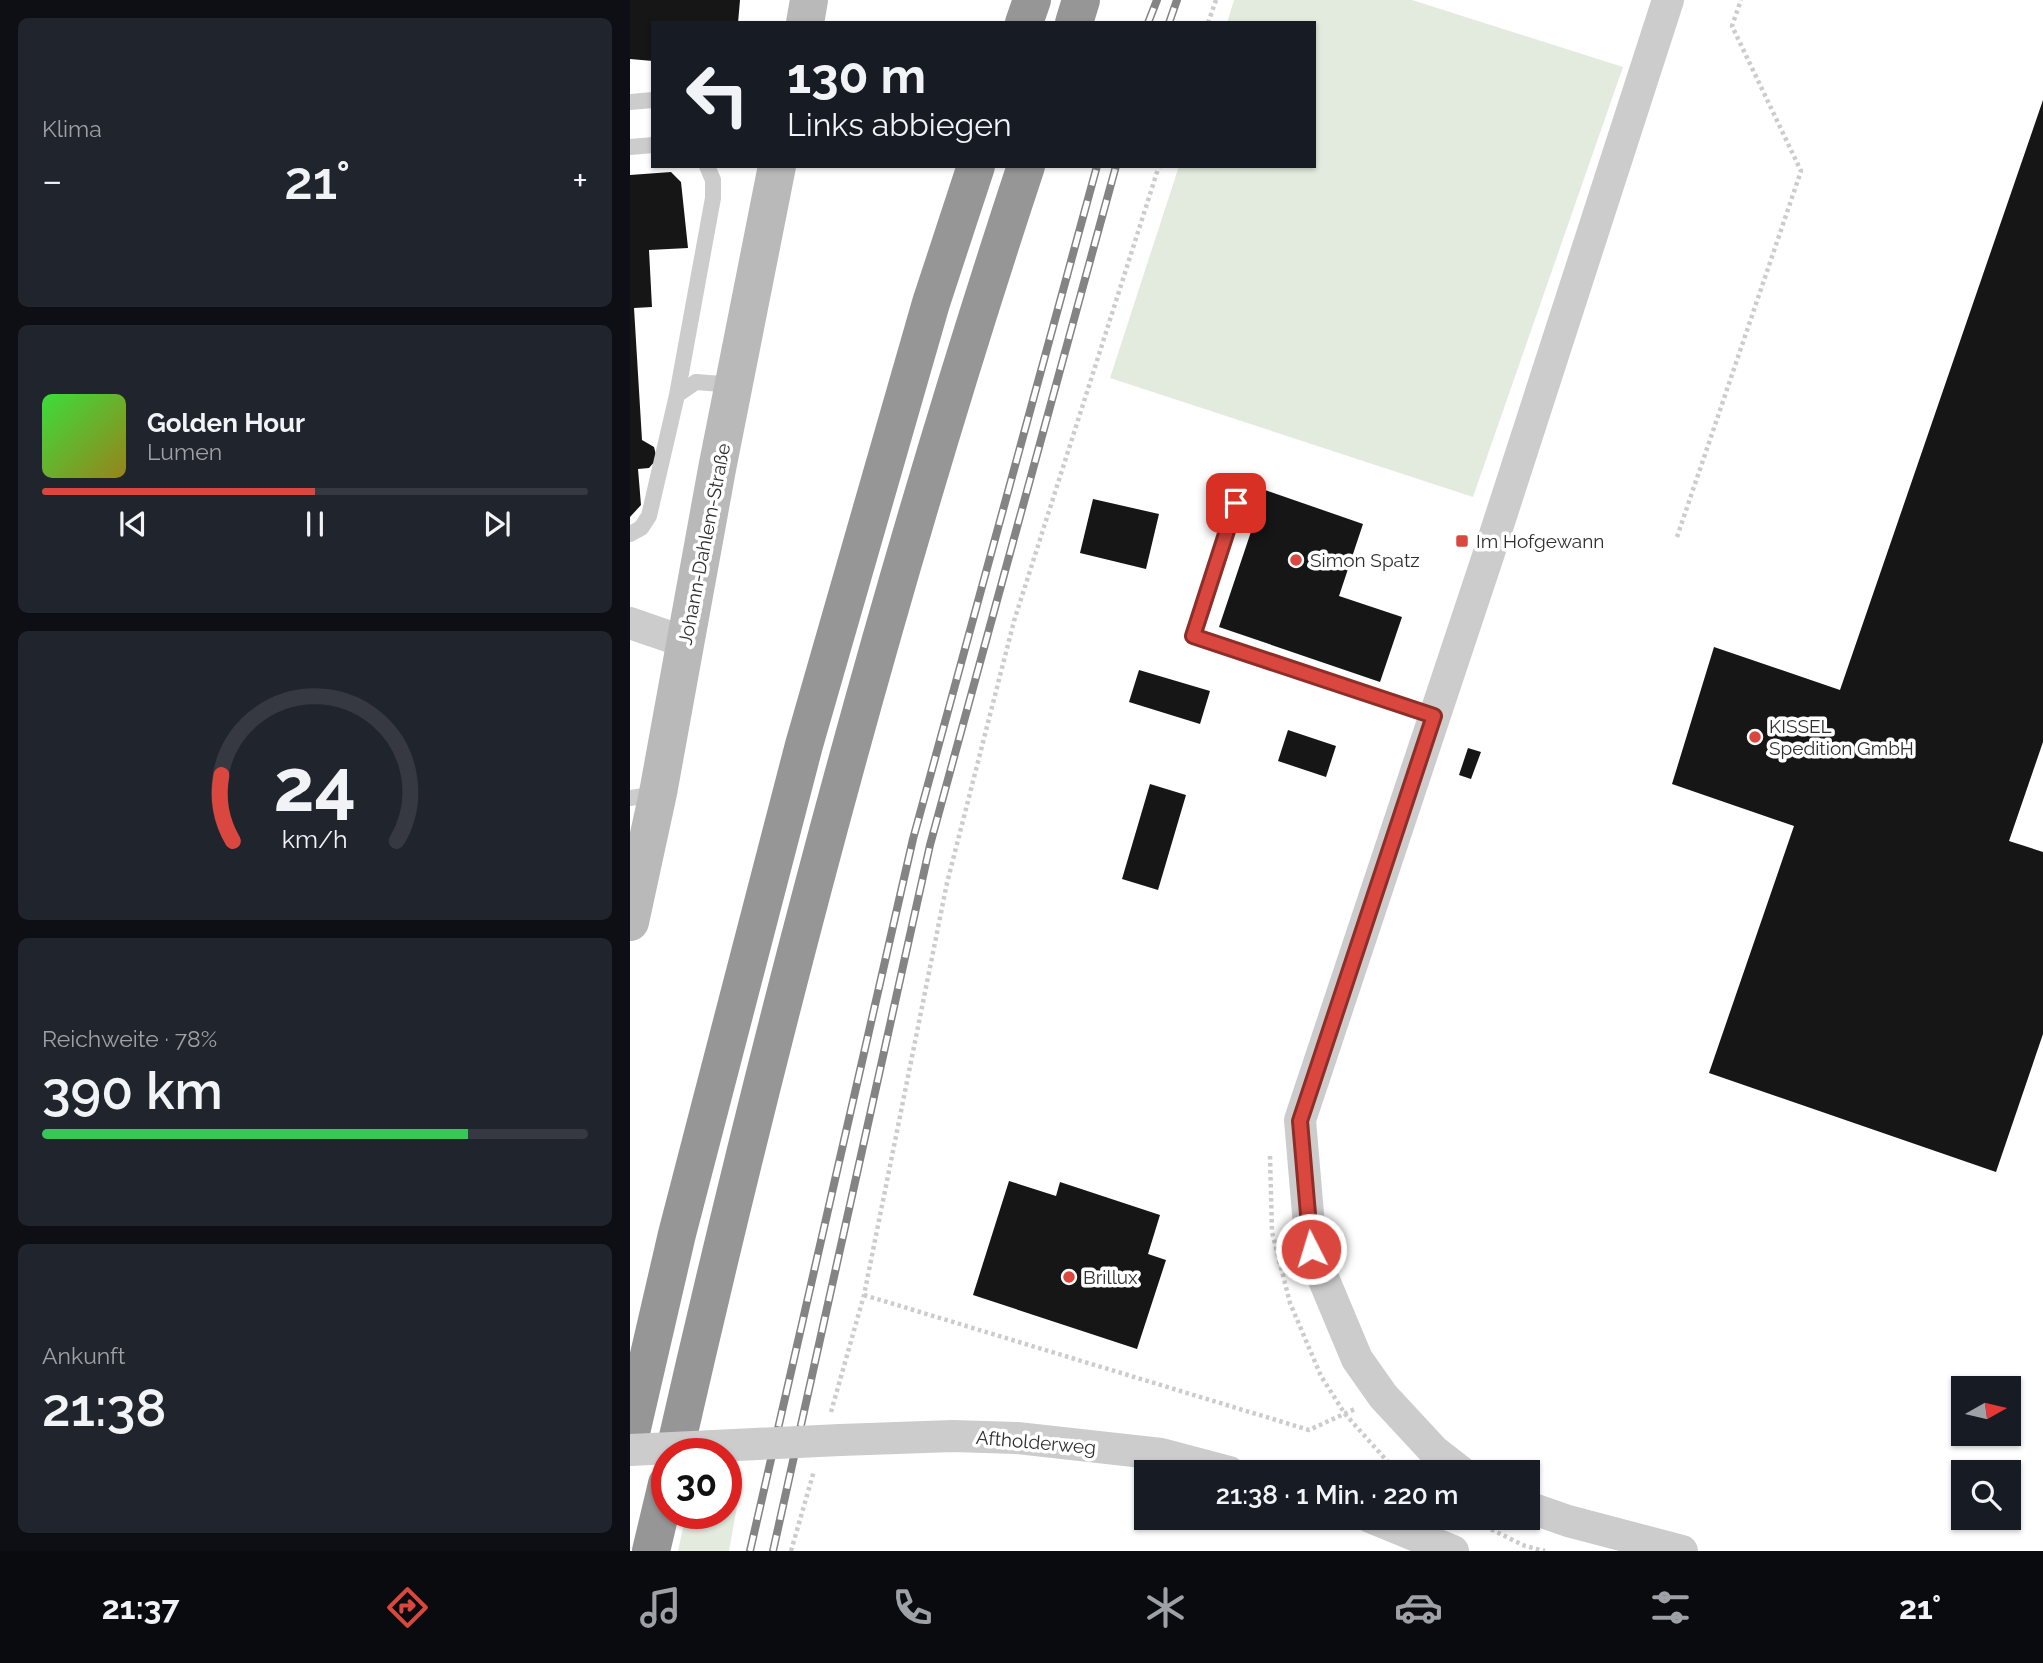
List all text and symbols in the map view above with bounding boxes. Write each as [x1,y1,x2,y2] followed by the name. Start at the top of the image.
[787,47,926,104] text: 130 m
[672,49,763,140] icon: left
[787,106,1012,143] text: Links abbiegen
[42,115,102,142] text: Klima
[284,150,351,211] text: 21°
[42,158,62,203] text: −
[572,158,588,203] text: +
[147,408,305,438] text: Golden Hour
[147,438,222,465] text: Lumen
[674,441,734,647] street label: Johann-Dahlem-Straße
[1206,473,1266,533] pin
[1217,484,1255,522] icon: arrive
[114,505,152,543] icon: previous
[296,505,334,543] icon: pause
[478,505,516,543] icon: next
[1476,530,1604,552] place label: Im Hofgewann
[1454,533,1470,549] marker: Im Hofgewann
[1310,549,1420,571] place label: Simon Spatz
[1288,552,1304,568] marker: Simon Spatz
[1769,715,1914,759] place label: KISSEL Spedition GmbH
[1747,729,1763,745] marker: KISSEL Spedition GmbH
[274,744,356,829] text: 24
[282,824,348,854] text: km/h
[42,1025,217,1052] text: Reichweite · 78%
[42,1060,223,1121] text: 390 km
[1274,1212,1348,1286] position arrow
[1083,1266,1138,1288] place label: Brillux
[1061,1269,1077,1285] marker: Brillux
[42,1342,125,1369] text: Ankunft
[1951,1376,2021,1446] north arrow
[1951,1376,2021,1530] map controls
[42,1377,166,1438] text: 21:38
[975,1426,1097,1458] street label: Aftholderweg
[651,1438,742,1529] speed limit sign: 30
[1951,1460,2021,1530] button: search
[1216,1480,1458,1510] text: 21:38 · 1 Min. · 220 m
[383,1583,432,1632] icon: directions
[636,1583,685,1632] icon: music
[888,1583,937,1632] icon: phone
[1141,1583,1190,1632] icon: climate
[1394,1583,1443,1632] icon: car
[1646,1583,1695,1632] icon: filters
[102,1589,179,1626] text: 21:37
[1899,1589,1941,1626] text: 21°

